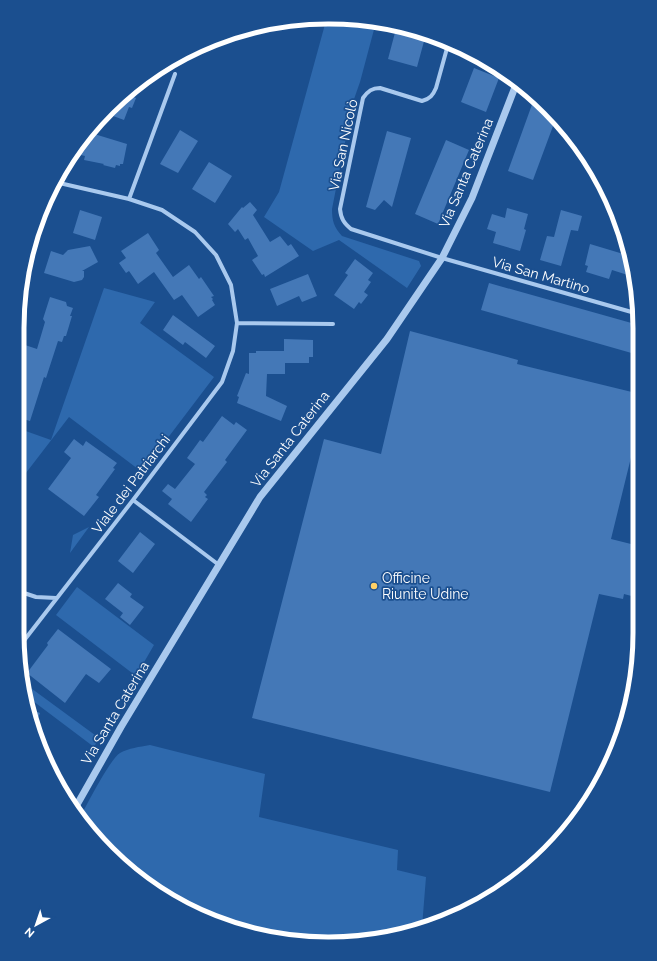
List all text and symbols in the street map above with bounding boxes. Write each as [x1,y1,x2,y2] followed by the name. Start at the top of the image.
[325,98,361,192] street label: Via San Nicolò
[436,116,496,230] street label: Via Santa Caterina
[490,253,592,297] street label: Via San Martino
[247,388,333,490] street label: Via Santa Caterina
[89,431,173,537] street label: Viale dei Patriarchi
[382,570,469,602] place label: Officine Riunite Udine
[369,581,379,591] marker: Officine Riunite Udine
[78,658,152,768] street label: Via Santa Caterina
[16,905,56,945] north arrow
[22,925,37,940] text: N

